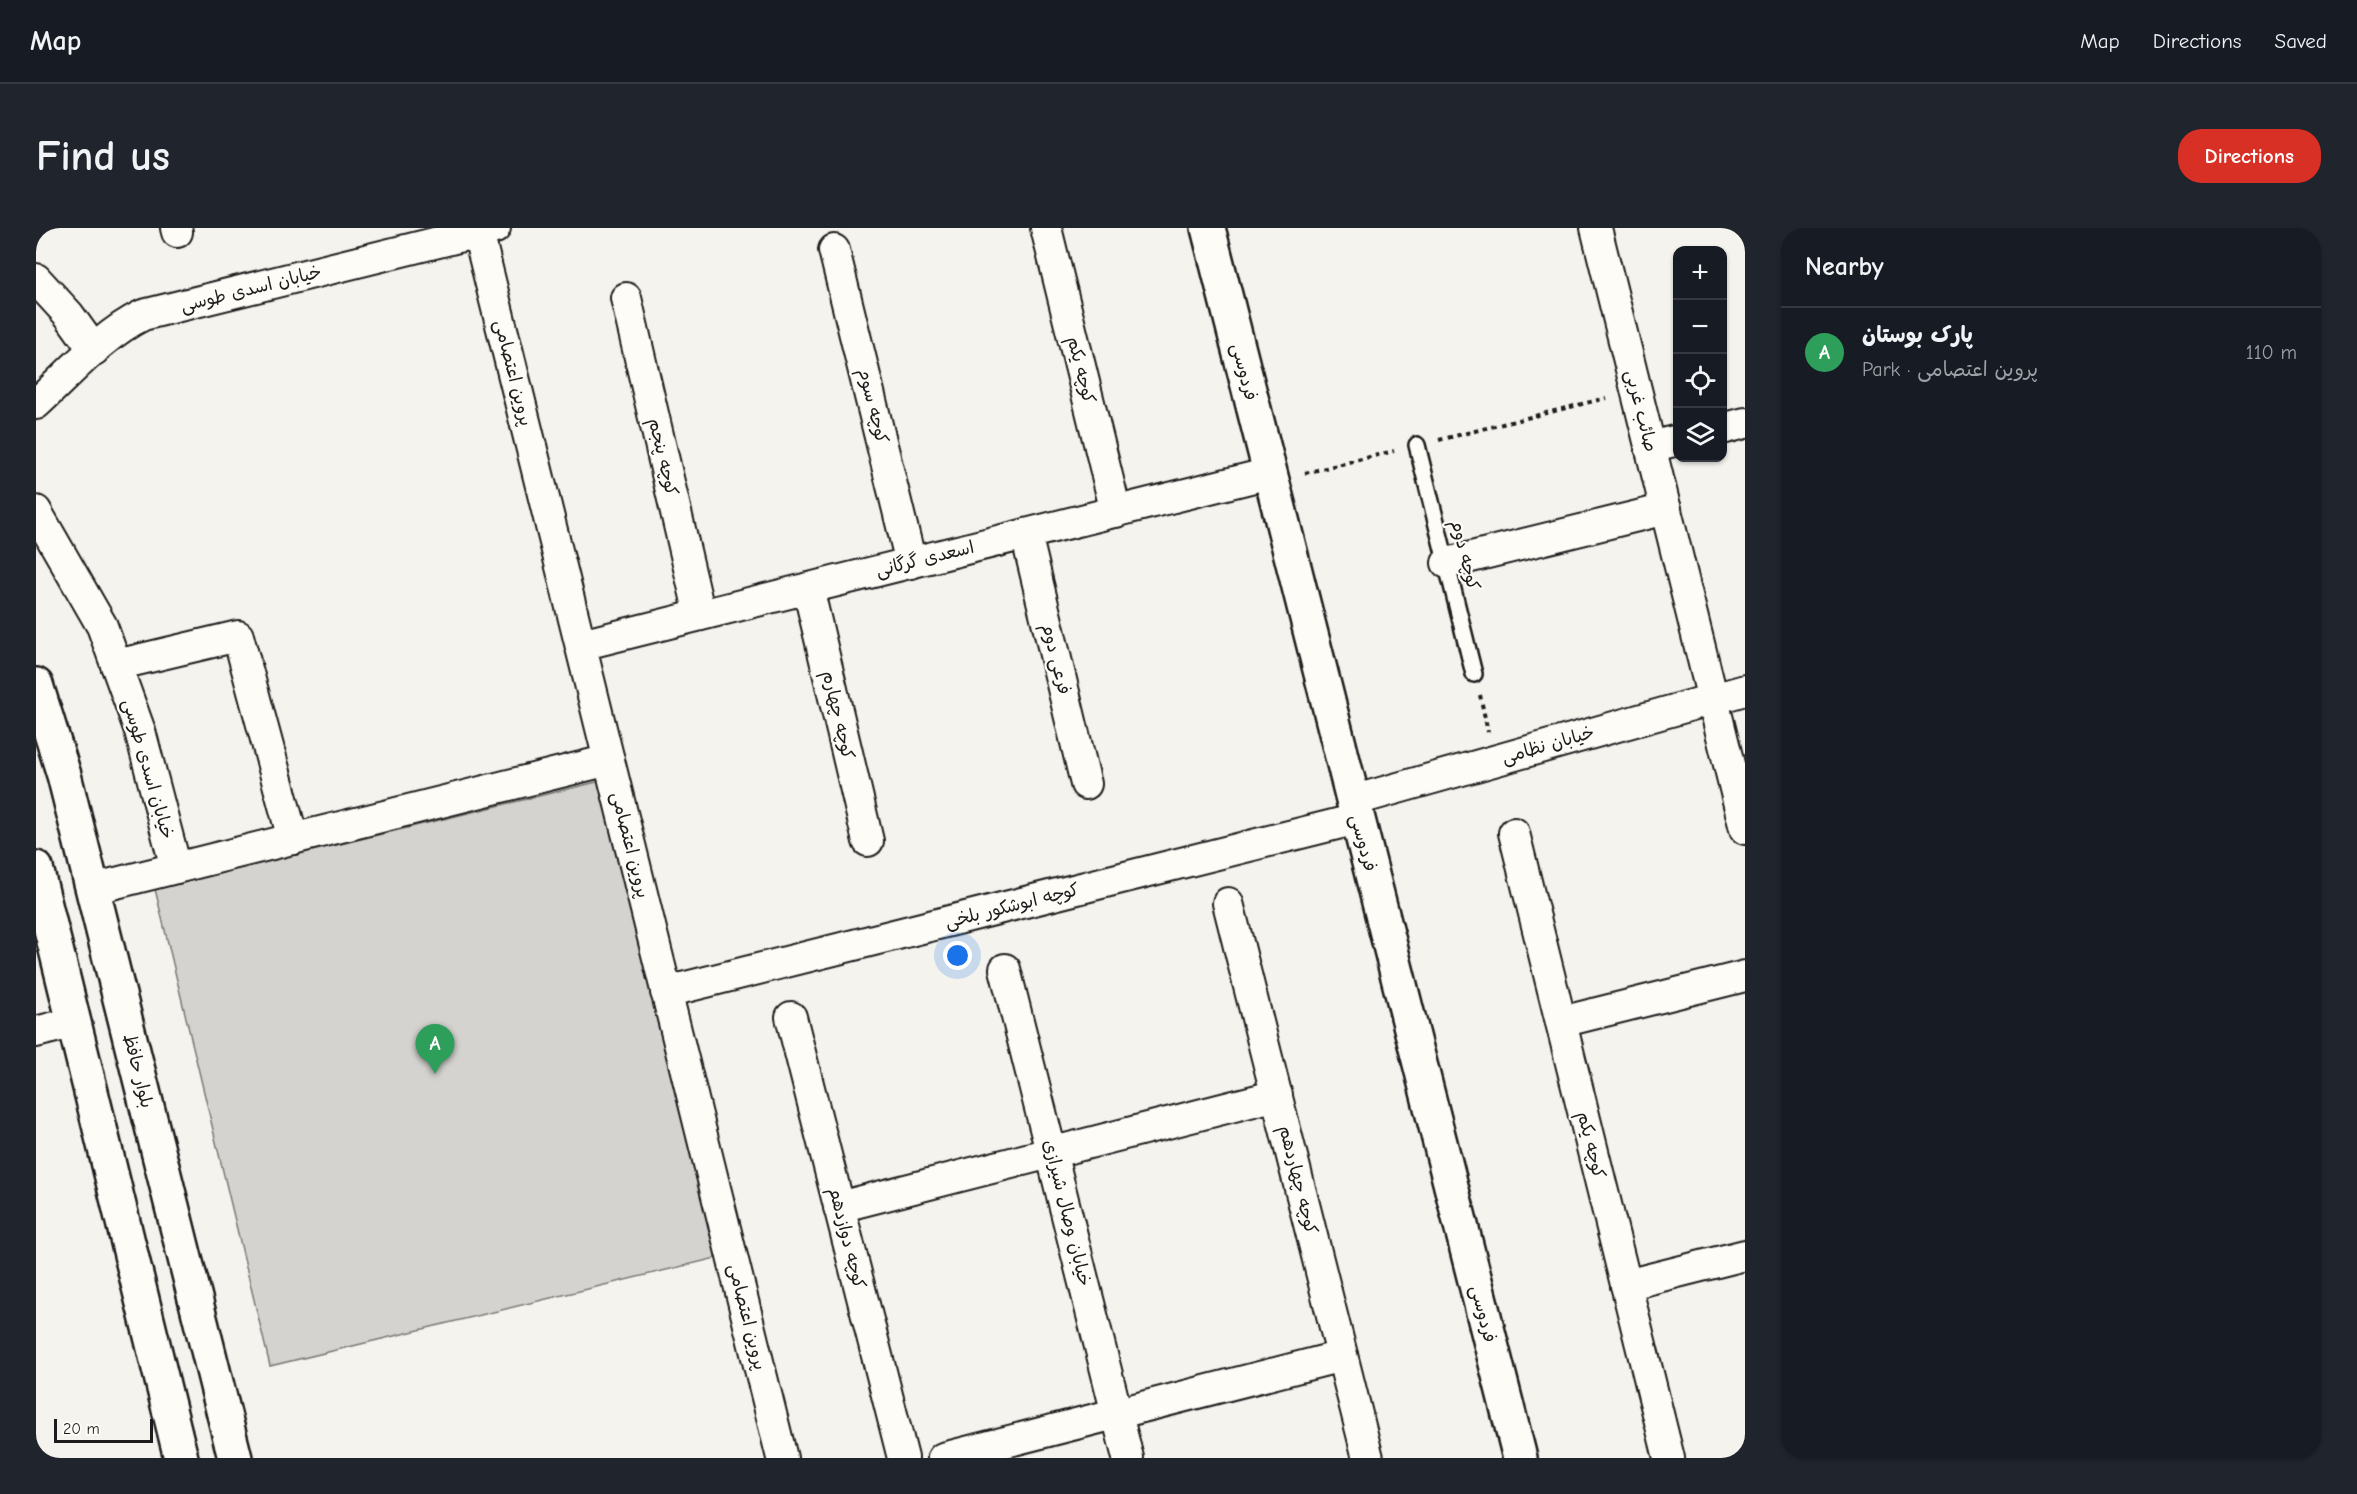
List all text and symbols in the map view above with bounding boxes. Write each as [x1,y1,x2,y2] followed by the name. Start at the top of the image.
[30,25,81,57] text: Map
[2080,29,2120,53] text: Map
[2153,29,2242,53] text: Directions
[2275,29,2327,53] text: Saved
[2178,129,2321,183] button: Directions
[36,132,170,181] text: Find us
[1673,246,1727,462] map controls
[1673,246,1727,300] button: +
[1805,252,1884,282] text: Nearby
[178,261,324,317] street label: خیابان اسدی طوسی
[1673,300,1727,354] button: −
[489,318,536,429] street label: پروین اعتصامی
[1862,322,1973,348] text: پارک بوستان
[1060,334,1100,407] street label: کوچه یکم
[1227,341,1261,403] street label: فردوسی
[1819,341,1830,364] text: A
[2246,341,2297,364] text: 110 m
[1673,354,1727,408] button: locate
[1862,358,2038,381] text: Park · پروین اعتصامی
[851,366,893,447] street label: کوچه سوم
[1621,368,1661,454] street label: صائب غربی
[1673,408,1727,462] button: layers
[641,416,682,499] street label: کوچه پنجم
[1443,518,1484,593] street label: کوچه دوم
[874,537,976,581] street label: اسعدی گرگانی
[1034,621,1075,697] street label: فرعی دوم
[815,669,858,762] street label: کوچه چهارم
[118,697,178,841] street label: خیابان اسدی طوسی
[1499,722,1597,768] street label: خیابان نظامی
[606,790,653,901] street label: پروین اعتصامی
[1345,812,1381,874] street label: فردوسی
[943,879,1082,934] street label: کوچه ابوشکور بلخی
[943,941,972,970] your location
[416,1024,454,1074] pin: A
[119,1032,157,1110] street label: بلوار حافظ
[1570,1109,1610,1182] street label: کوچه یکم
[1271,1123,1322,1238] street label: کوچه چهاردهم
[1039,1138,1095,1288] street label: خیابان وصال شیرازی
[821,1185,870,1292] street label: کوچه دوازدهم
[723,1262,770,1373] street label: پروین اعتصامی
[1466,1283,1500,1345] street label: فردوسی
[54,1416,153,1444] scale bar
[63,1420,100,1438] text: 20 m

